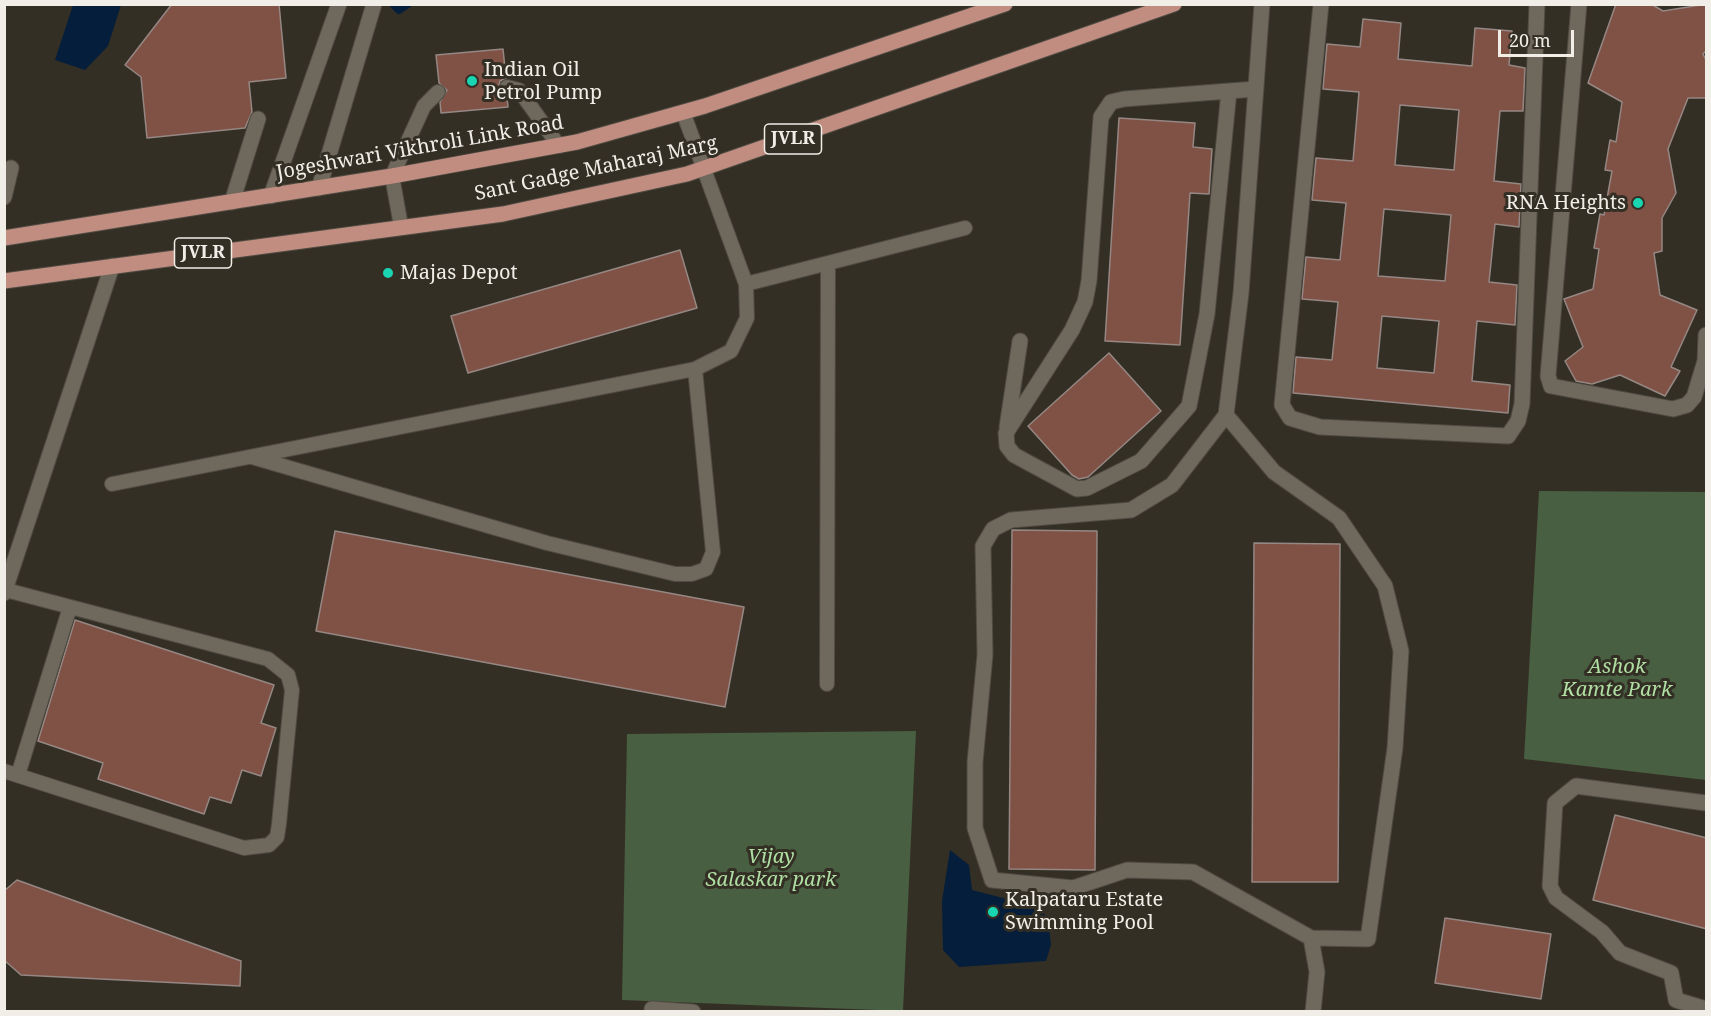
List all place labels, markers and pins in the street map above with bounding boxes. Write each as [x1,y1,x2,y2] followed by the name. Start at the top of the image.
[484,58,602,105] place label: Indian Oil Petrol Pump
[465,74,479,88] marker: Indian Oil Petrol Pump
[1506,191,1626,215] place label: RNA Heights
[1631,196,1645,210] marker: RNA Heights
[400,261,518,285] place label: Majas Depot
[381,266,395,280] marker: Majas Depot
[1005,888,1163,935] place label: Kalpataru Estate Swimming Pool
[986,905,1000,919] marker: Kalpataru Estate Swimming Pool

